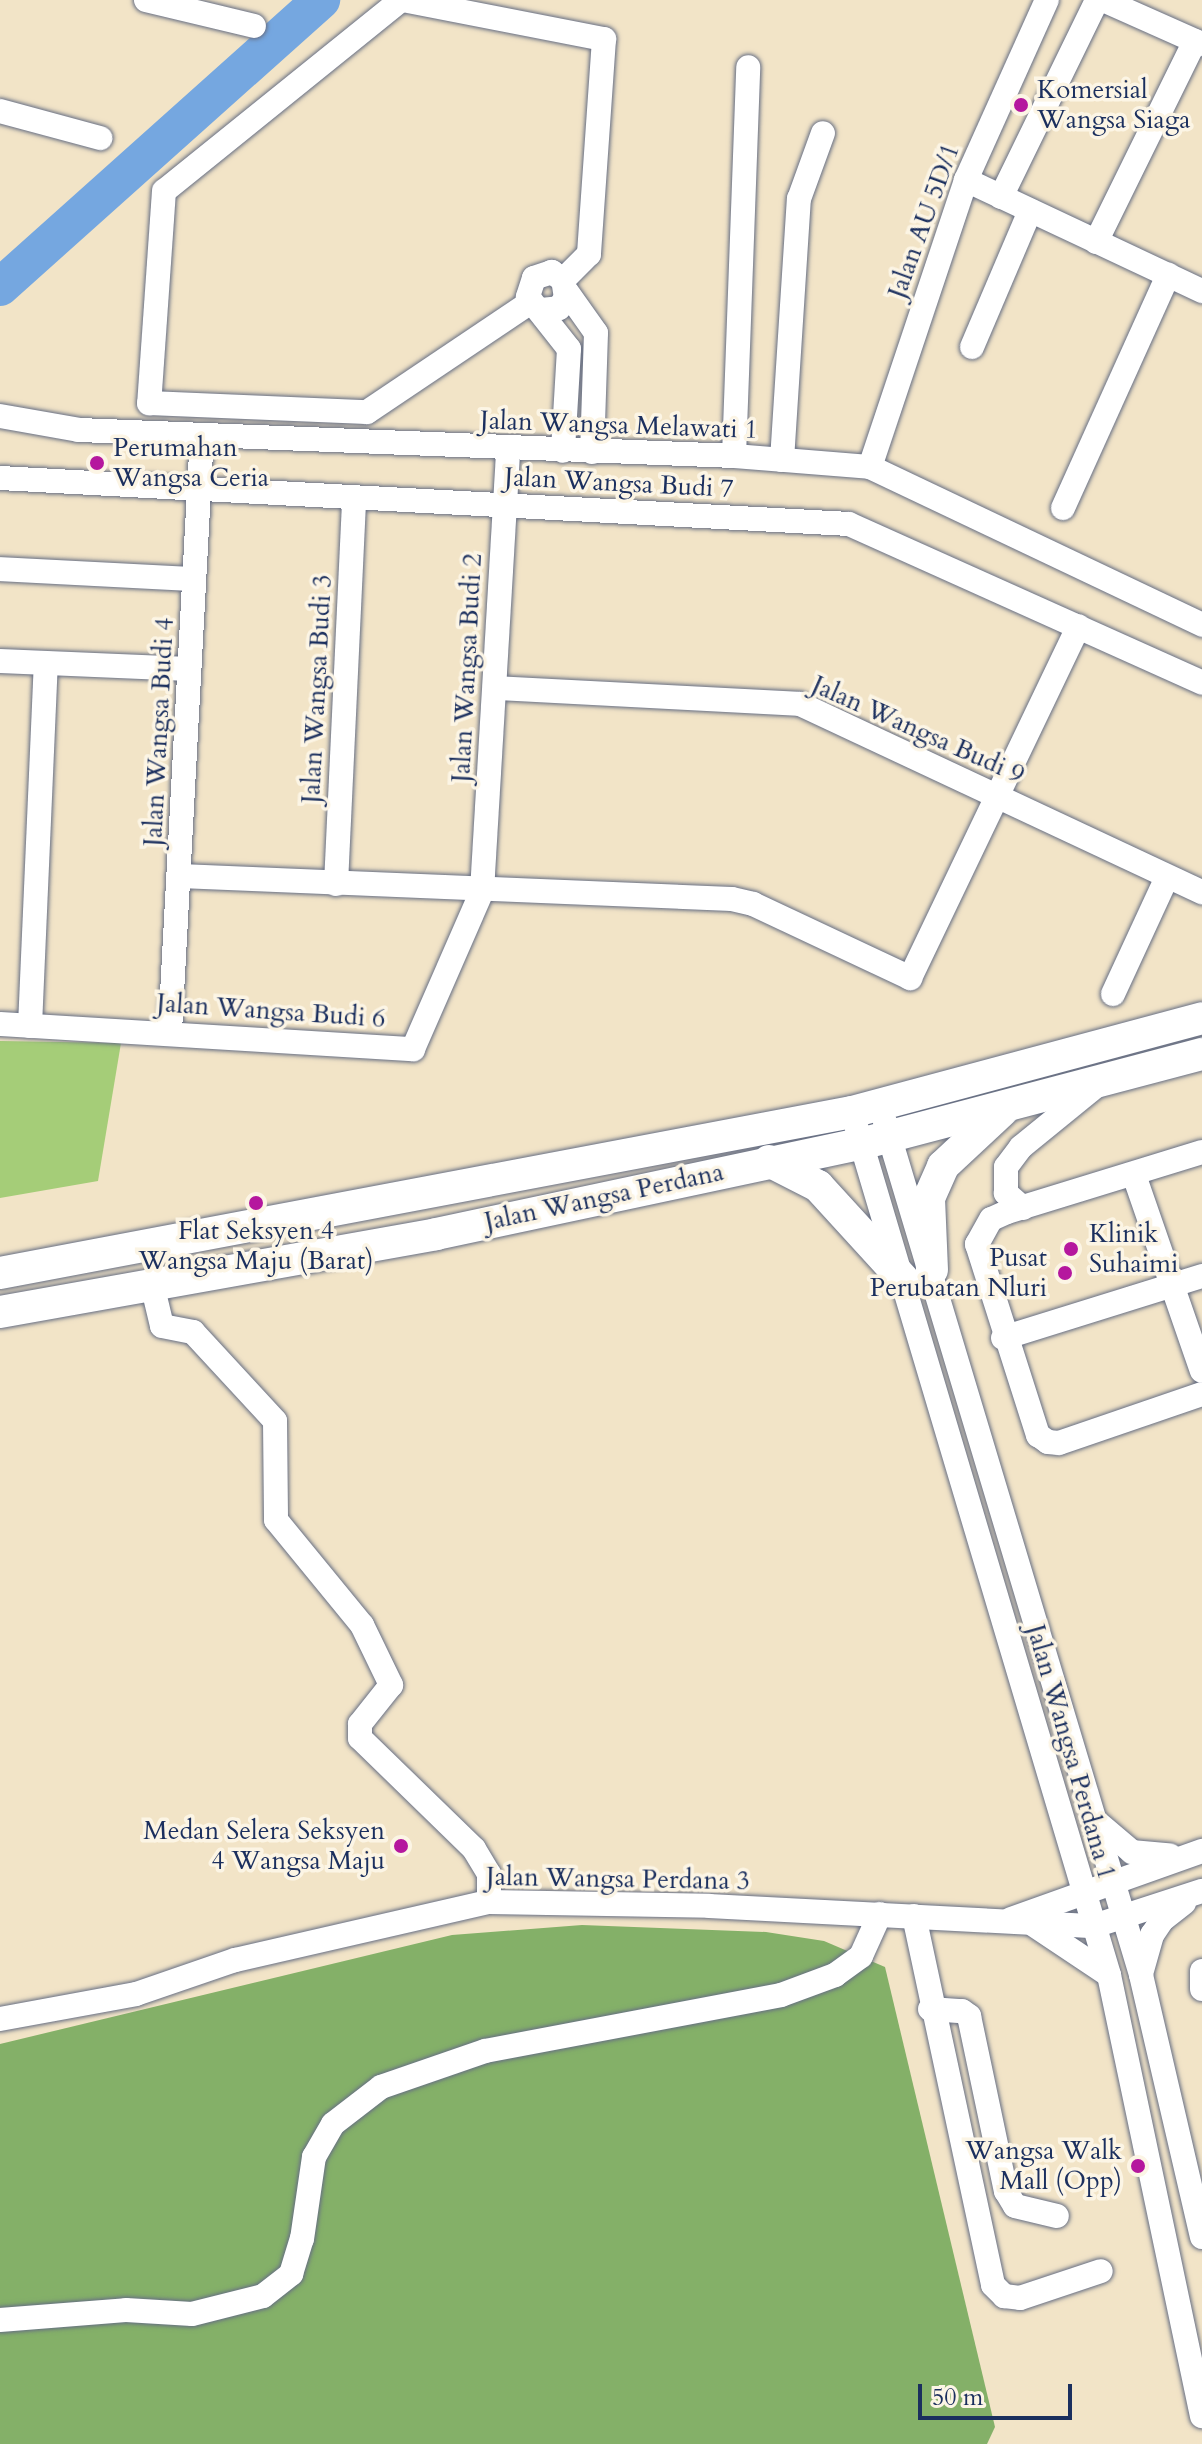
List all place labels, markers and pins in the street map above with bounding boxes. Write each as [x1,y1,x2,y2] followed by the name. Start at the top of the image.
[1037,74,1191,136] place label: Komersial Wangsa Siaga
[1012,96,1030,114] marker: Komersial Wangsa Siaga
[113,432,269,494] place label: Perumahan Wangsa Ceria
[88,454,106,472] marker: Perumahan Wangsa Ceria
[247,1194,265,1212] marker: Flat Seksyen 4 Wangsa Maju (Barat)
[139,1215,373,1276] place label: Flat Seksyen 4 Wangsa Maju (Barat)
[1089,1218,1178,1280] place label: Klinik Suhaimi
[1060,1238,1082,1260] marker: Klinik Suhaimi
[870,1242,1047,1304] place label: Pusat Perubatan Nluri
[1054,1262,1076,1284] marker: Pusat Perubatan Nluri
[143,1815,385,1876] place label: Medan Selera Seksyen 4 Wangsa Maju
[392,1837,410,1855] marker: Medan Selera Seksyen 4 Wangsa Maju
[965,2135,1122,2196] place label: Wangsa Walk Mall (Opp)
[1129,2157,1147,2175] marker: Wangsa Walk Mall (Opp)

